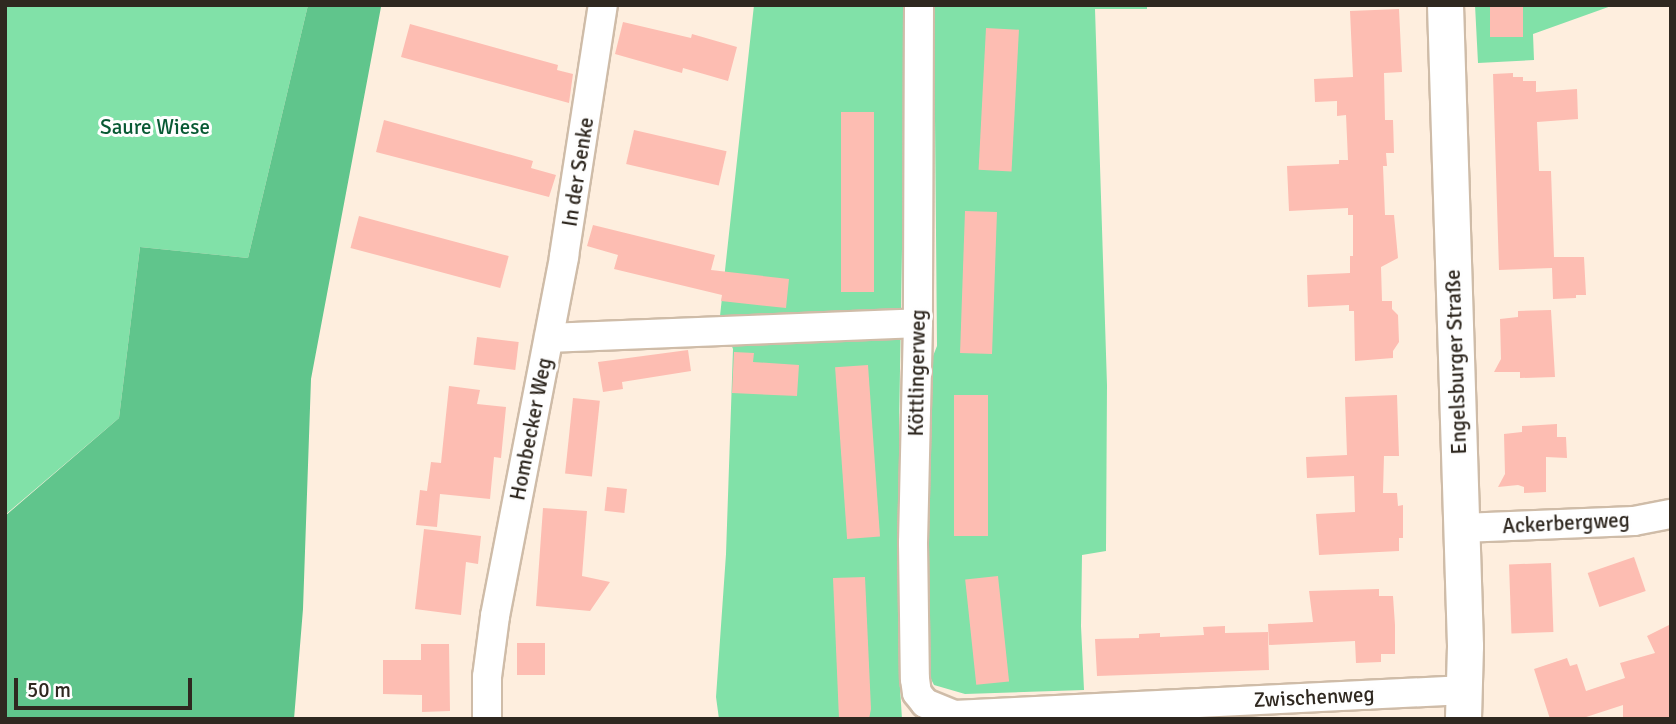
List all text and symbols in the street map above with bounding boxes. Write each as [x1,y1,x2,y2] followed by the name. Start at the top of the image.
[100,114,210,140] park label: Saure Wiese
[557,115,599,229] street label: In der Senke
[1440,269,1472,455] street label: Engelsburger Straße
[903,309,931,437] street label: Köttlingerweg
[505,355,557,503] street label: Hombecker Weg
[1502,507,1630,539] street label: Ackerbergweg
[18,664,196,708] scale bar
[27,677,71,703] text: 50 m
[1253,681,1375,713] street label: Zwischenweg

